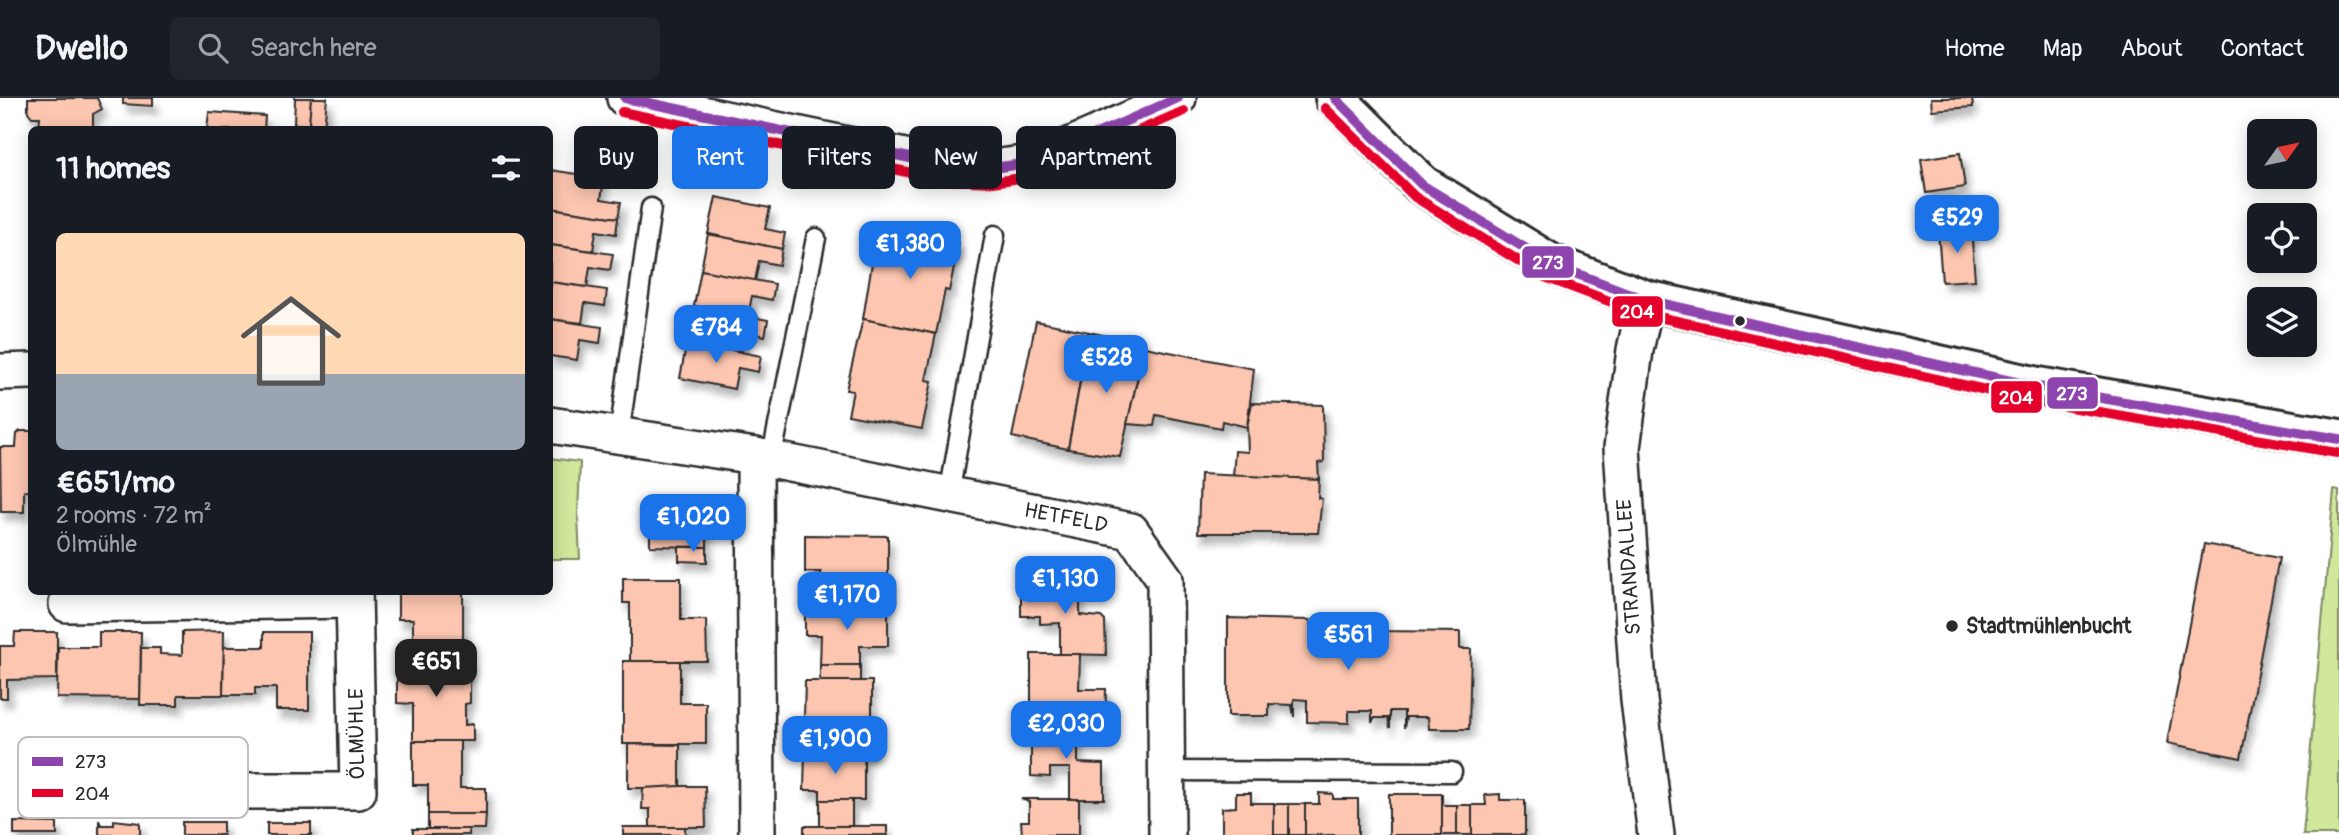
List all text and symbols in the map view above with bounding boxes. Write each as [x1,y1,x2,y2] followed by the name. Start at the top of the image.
[170,17,660,80] search box
[35,28,128,69] text: Dwello
[194,29,232,67] icon: search
[250,32,377,64] text: Search here
[1944,34,2005,63] text: Home
[2043,34,2083,63] text: Map
[2121,34,2183,63] text: About
[2221,34,2304,63] text: Contact
[2247,119,2317,189] north arrow
[2247,119,2317,357] map controls
[574,126,658,189] chip: Buy
[672,126,768,189] chip: Rent
[782,126,895,189] chip: Filters
[909,126,1002,189] chip: New
[1016,126,1176,189] chip: Apartment
[487,149,525,187] icon: filters
[56,150,170,187] text: 11 homes
[1916,195,1998,255] pin: €529
[1931,203,1983,232] text: €529
[2247,203,2317,273] button: locate
[853,222,967,281] pin: €1,380
[875,229,945,258] text: €1,380
[1521,245,1575,279] line badge: 273
[1532,251,1564,275] text: 273
[228,278,354,404] icon: home
[2247,287,2317,357] button: layers
[1611,295,1664,328] line badge: 204
[1620,300,1654,324] text: 204
[675,306,757,365] pin: €784
[690,313,742,342] text: €784
[1733,314,1747,328] unlabelled marker
[1065,336,1147,395] pin: €528
[1080,343,1132,372] text: €528
[2046,376,2099,410] line badge: 273
[1990,380,2043,414] line badge: 204
[2056,382,2088,406] text: 273
[1999,386,2033,410] text: 204
[56,464,175,501] text: €651/mo
[636,494,750,554] pin: €1,020
[1022,497,1110,539] street label: HETFELD
[1611,498,1647,636] street label: STRANDALLEE
[56,501,212,530] text: 2 rooms · 72 m²
[656,502,730,531] text: €1,020
[56,530,137,559] text: Ölmühle
[1008,556,1122,616] pin: €1,130
[1031,564,1099,593] text: €1,130
[790,573,904,632] pin: €1,170
[814,580,880,609] text: €1,170
[1307,612,1389,672] pin: €561
[1966,613,2132,640] place label: Stadtmühlenbucht
[1944,618,1960,634] marker: Stadtmühlenbucht
[1323,620,1373,649] text: €561
[395,640,477,699] pin: €651
[411,647,461,676] text: €651
[343,688,371,780] street label: ÖLMÜHLE
[1009,702,1123,761] pin: €2,030
[1027,709,1105,738] text: €2,030
[778,716,892,776] pin: €1,900
[798,724,872,753] text: €1,900
[18,737,248,818] legend
[75,750,106,774] text: 273
[75,782,110,806] text: 204

